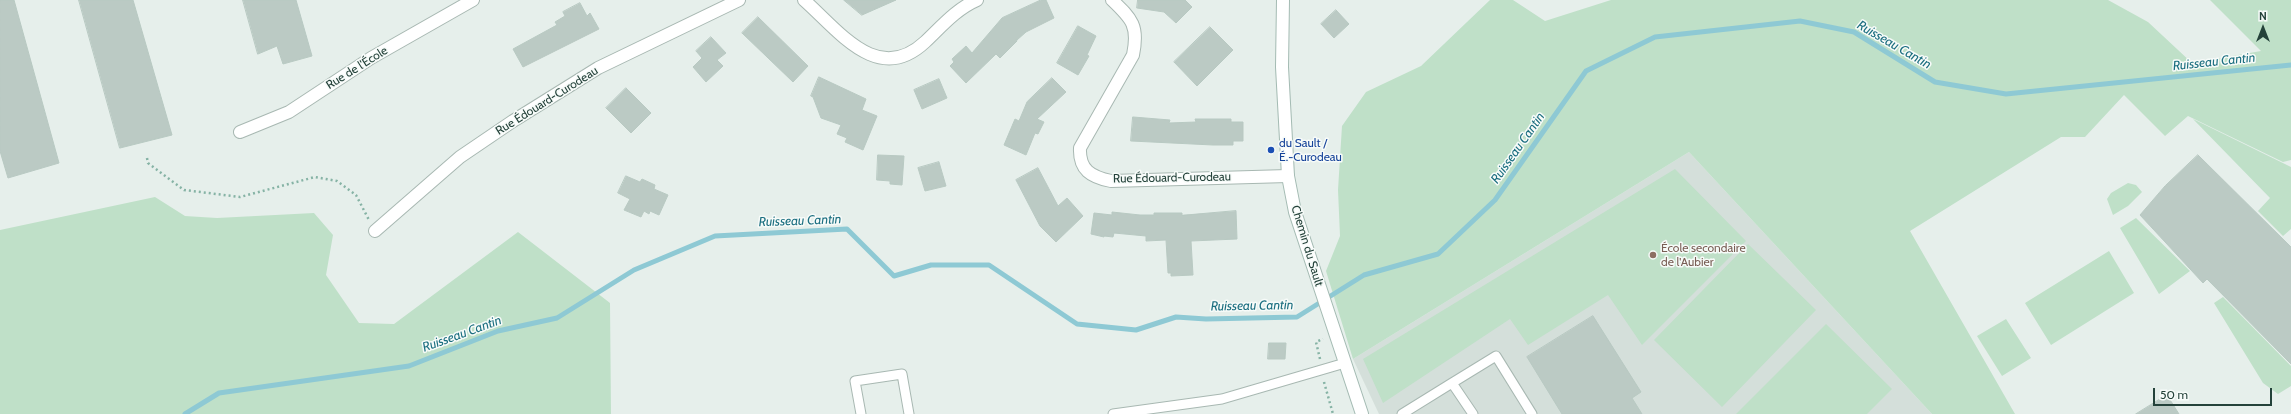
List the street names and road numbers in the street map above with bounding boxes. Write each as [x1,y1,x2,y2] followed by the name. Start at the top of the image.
[324,43,390,93] street label: Rue de l'École
[493,64,601,138] street label: Rue Édouard-Curodeau
[1113,170,1231,186] street label: Rue Édouard-Curodeau
[1288,204,1326,288] street label: Chemin du Sault

